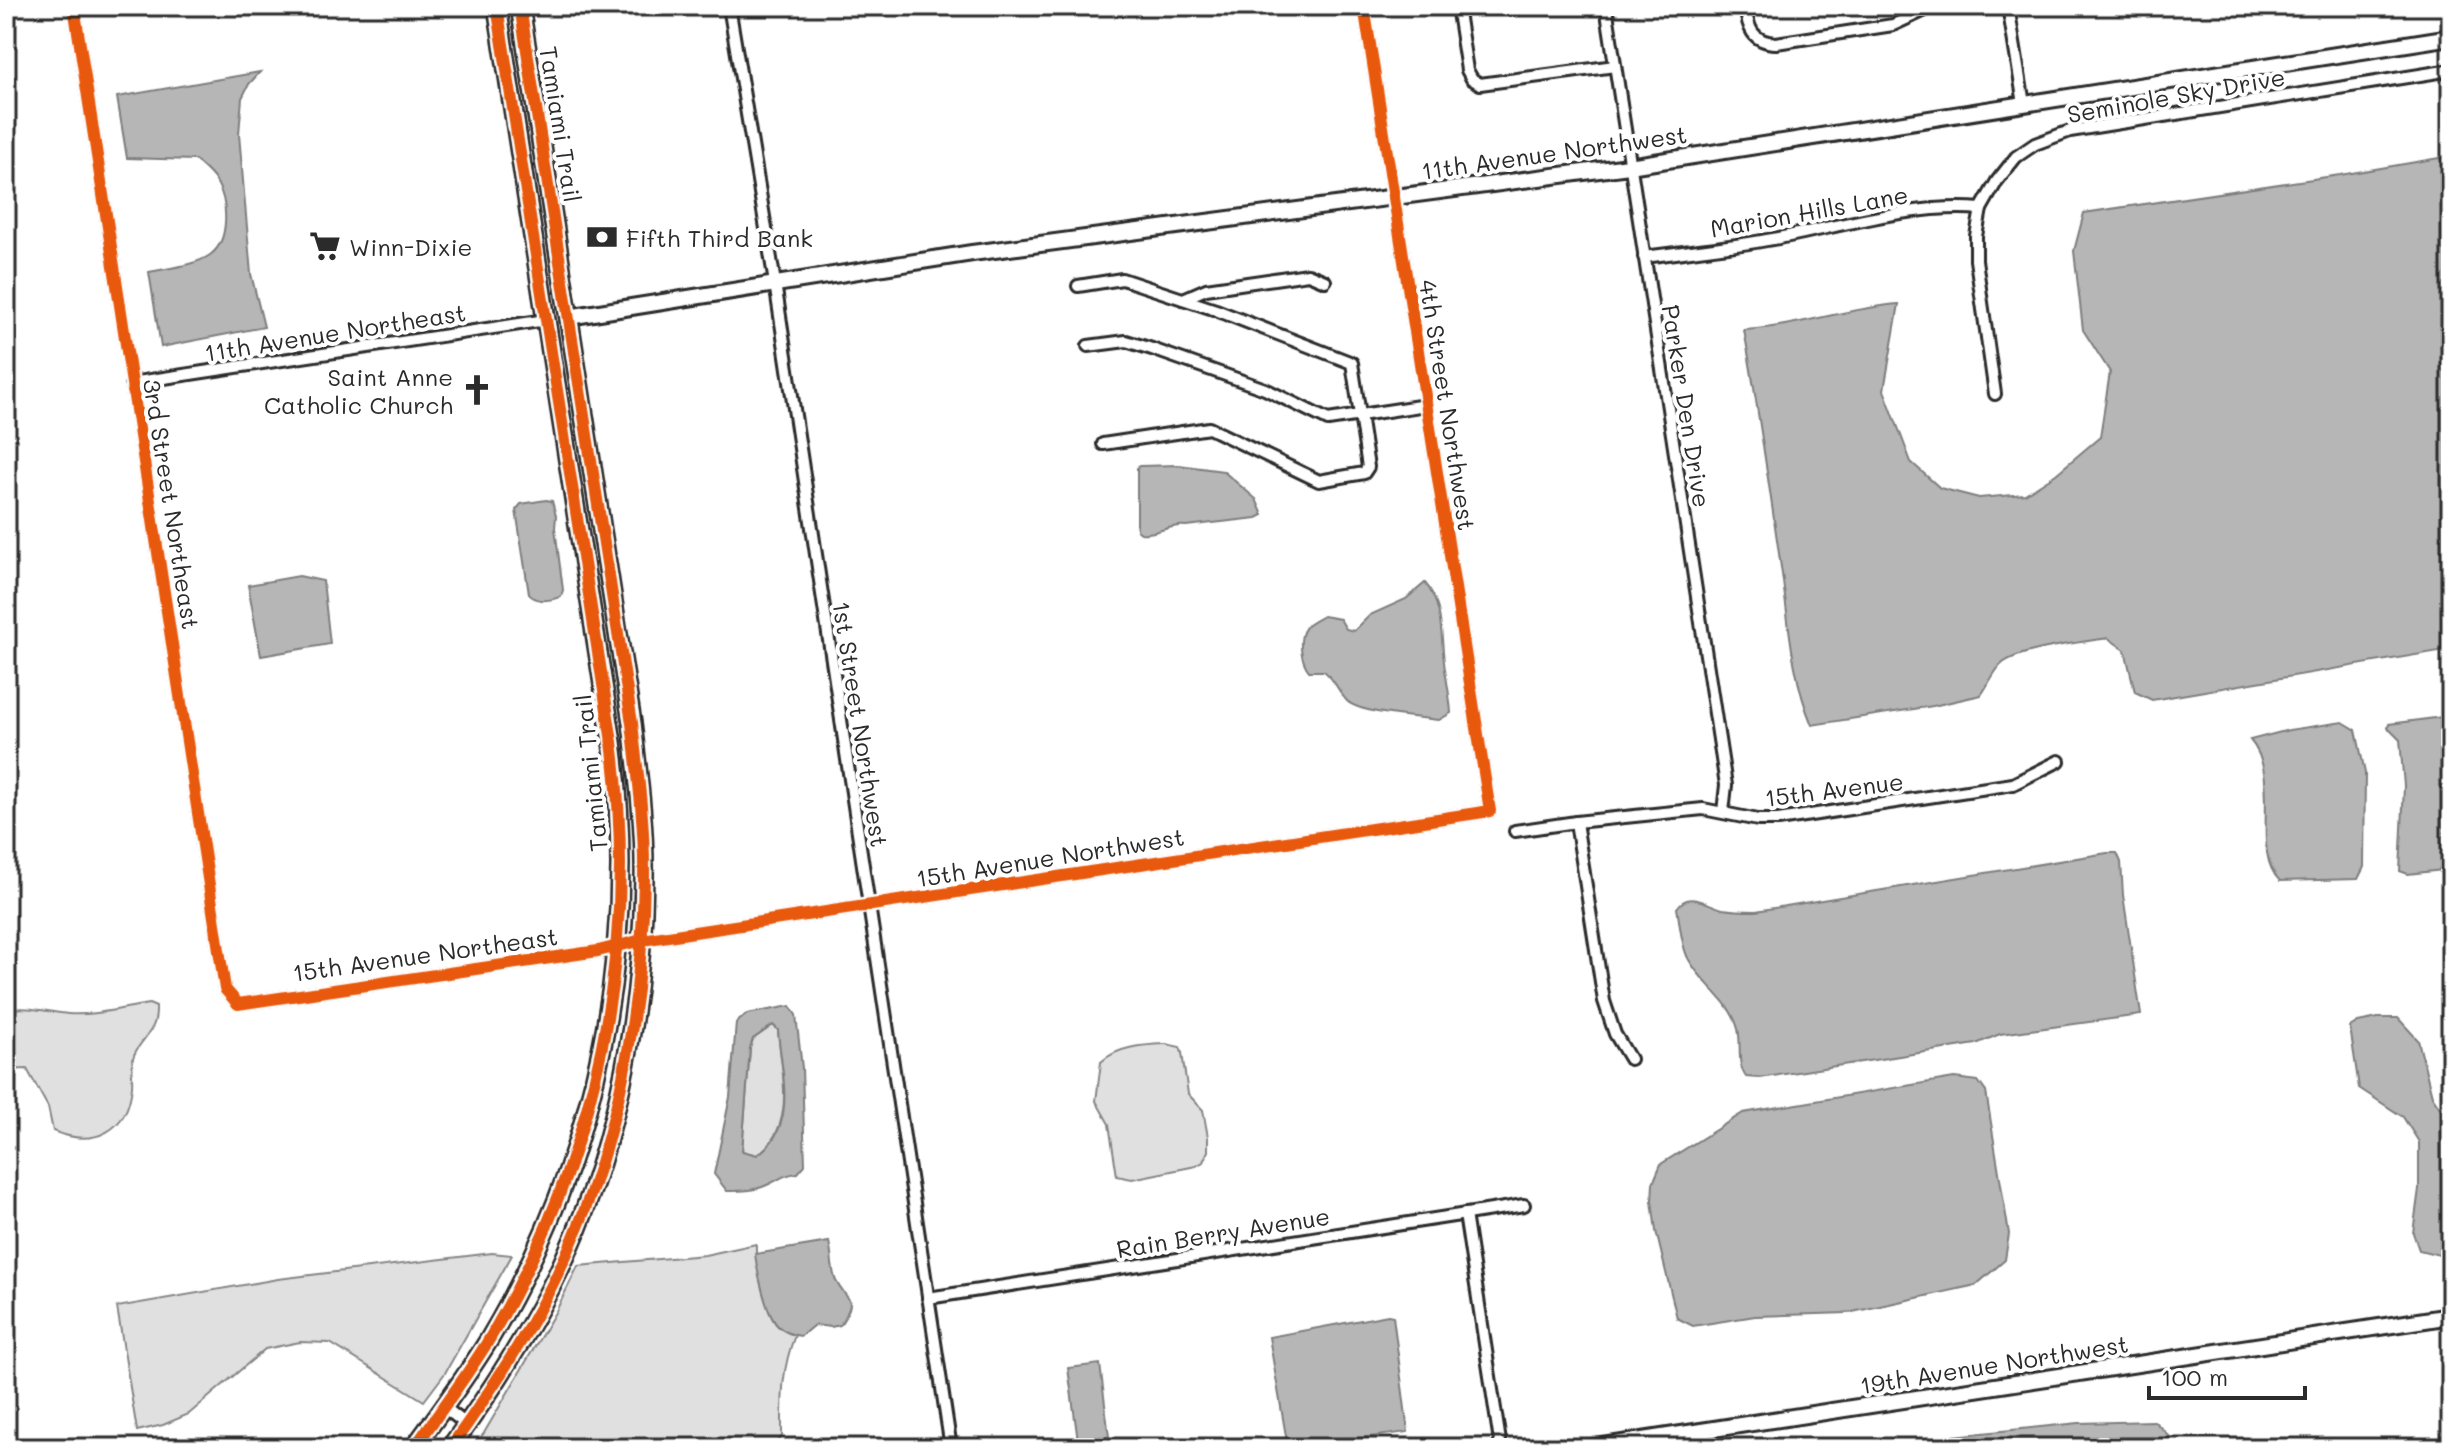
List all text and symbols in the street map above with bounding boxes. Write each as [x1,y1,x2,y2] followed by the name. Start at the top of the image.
[533,44,589,204] street label: Tamiami Trail
[2065,61,2287,129] street label: Seminole Sky Drive
[1419,118,1689,186] street label: 11th Avenue Northwest
[1708,178,1910,244] street label: Marion Hills Lane
[585,220,619,254] bank icon: Fifth Third Bank
[626,222,813,253] place label: Fifth Third Bank
[308,229,342,263] supermarket icon: Winn-Dixie
[349,231,472,262] place label: Winn-Dixie
[1413,277,1483,533] street label: 4th Street Northwest
[202,296,468,368] street label: 11th Avenue Northeast
[1656,302,1718,510] street label: Parker Den Drive
[264,361,453,420] place label: Saint Anne Catholic Church
[460,373,494,407] church icon: Saint Anne Catholic Church
[137,377,207,631] street label: 3rd Street Northeast
[826,599,896,849] street label: 1st Street Northwest
[566,693,614,853] street label: Tamiami Trail
[1763,765,1905,813] street label: 15th Avenue
[914,820,1186,894] street label: 15th Avenue Northwest
[290,920,560,988] street label: 15th Avenue Northeast
[1114,1200,1332,1264] street label: Rain Berry Avenue
[1858,1327,2130,1401] street label: 19th Avenue Northwest
[2149,1350,2305,1400] scale bar
[2161,1361,2228,1392] text: 100 m

